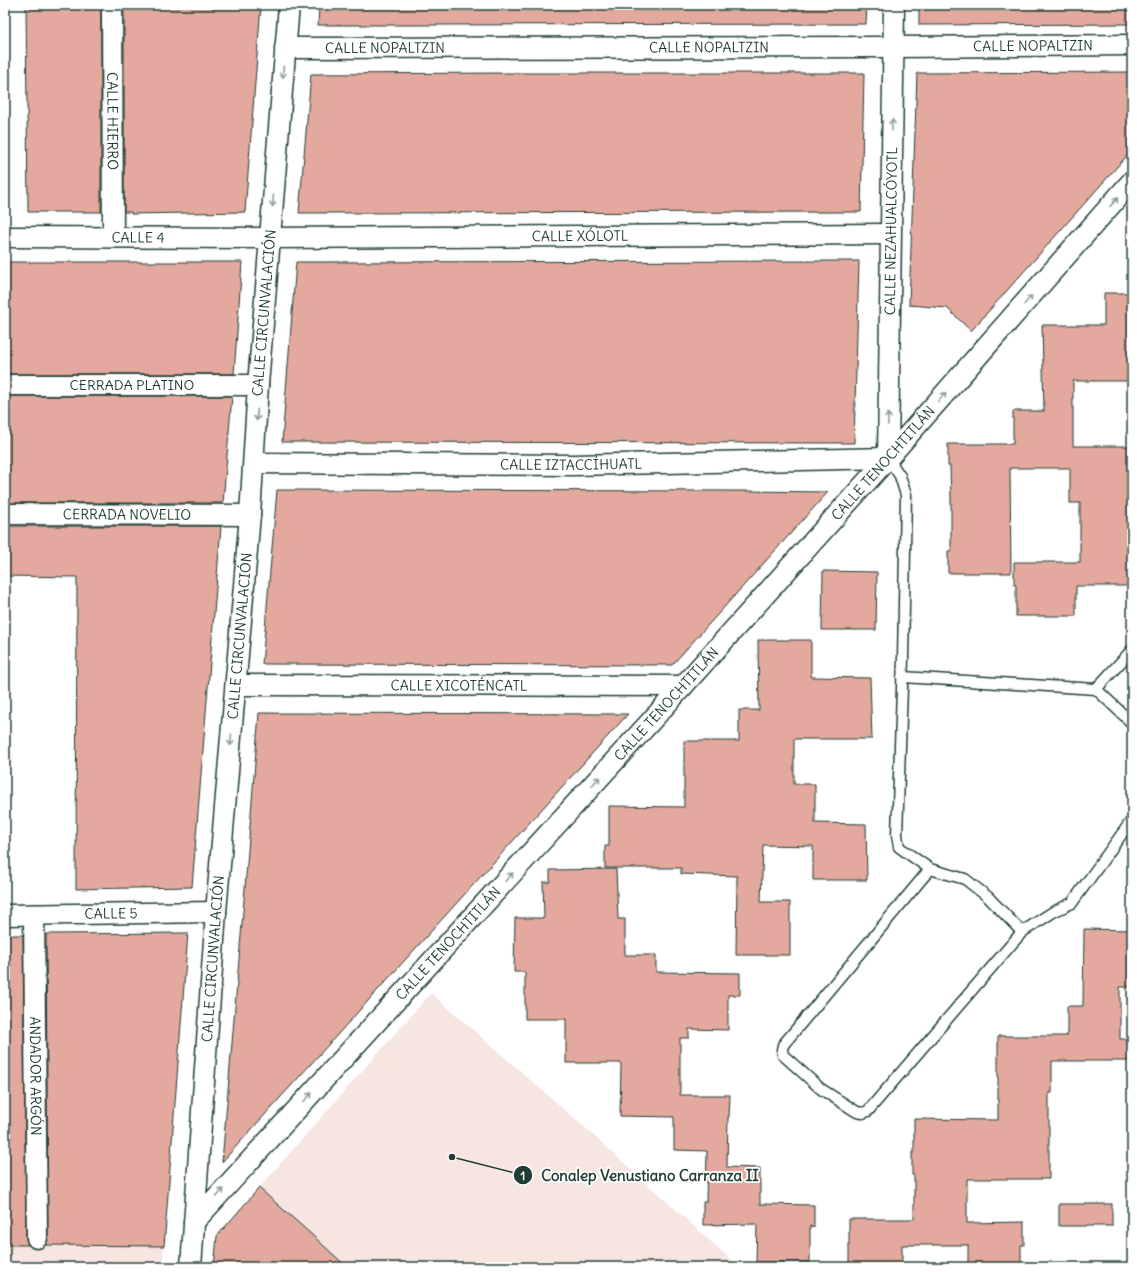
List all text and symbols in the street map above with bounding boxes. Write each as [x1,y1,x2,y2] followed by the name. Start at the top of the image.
[973,36,1093,55] street label: CALLE NOPALTZIN
[649,38,769,56] street label: CALLE NOPALTZIN
[325,39,445,57] street label: CALLE NOPALTZIN
[280,65,287,78] one-way arrow
[103,72,122,170] street label: CALLE HIERRO
[888,119,896,132] one-way arrow
[881,146,901,315] street label: CALLE NEZAHUALCÓYOTL
[270,194,277,207] one-way arrow
[1109,197,1118,207] one-way arrow
[532,227,629,245] street label: CALLE XÓLOTL
[111,228,165,247] street label: CALLE 4
[248,229,280,397] street label: CALLE CIRCUNVALACIÓN
[1023,294,1032,305] one-way arrow
[70,376,195,394] street label: CERRADA PLATINO
[937,392,946,402] one-way arrow
[827,402,939,524] street label: CALLE TENOCHTITLÁN
[253,408,260,421] one-way arrow
[884,413,892,426] one-way arrow
[500,454,643,474] street label: CALLE IZTACCÍHUATL
[63,505,191,524] street label: CERRADA NOVELIO
[224,552,256,720] street label: CALLE CIRCUNVALACIÓN
[610,643,723,765] street label: CALLE TENOCHTITLÁN
[391,676,528,695] street label: CALLE XICOTÉNCATL
[228,733,235,746] one-way arrow
[592,776,601,786] one-way arrow
[504,872,513,882] one-way arrow
[198,875,228,1043] street label: CALLE CIRCUNVALACIÓN
[392,883,504,1004] street label: CALLE TENOCHTITLÁN
[84,904,138,923] street label: CALLE 5
[26,1016,45,1136] street label: ANDADOR ARGÓN
[303,1092,313,1102] one-way arrow
[513,1162,767,1189] callout: Conalep Venustiano Carranza II
[541,1166,759,1186] text: Conalep Venustiano Carranza II
[521,1168,525,1183] text: 1
[215,1188,225,1198] one-way arrow

